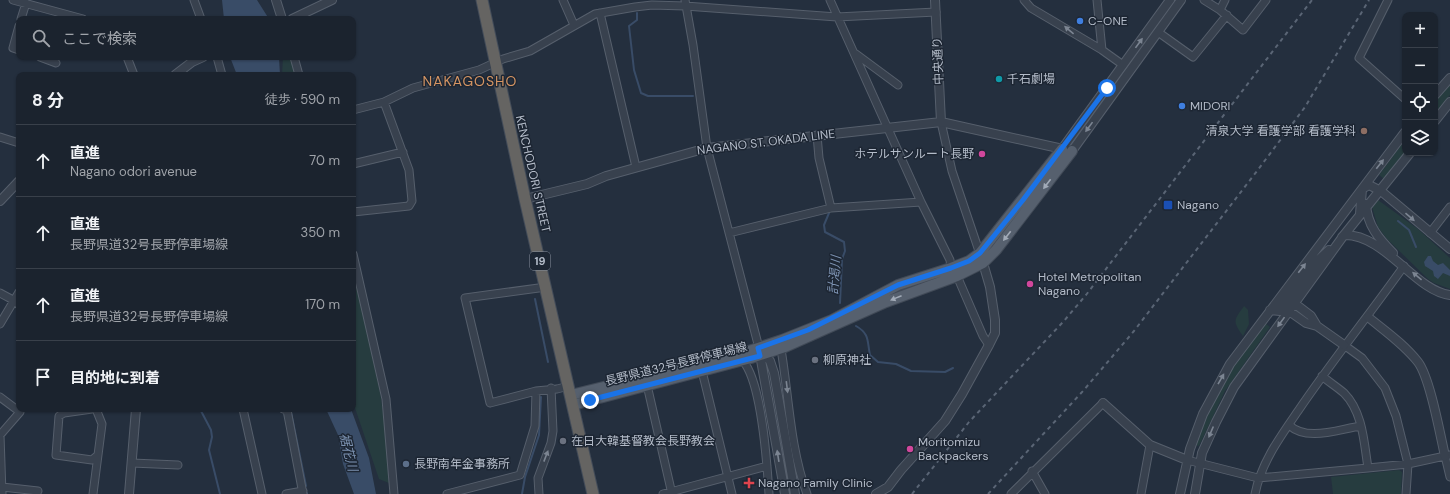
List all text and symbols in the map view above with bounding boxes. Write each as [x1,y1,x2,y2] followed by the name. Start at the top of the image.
[1402,12,1438,156] map controls
[1402,12,1438,48] button: +
[1088,13,1128,29] place label: C-ONE
[16,16,356,60] search box
[1075,16,1085,26] marker: C-ONE
[1064,26,1074,35] one-way arrow
[30,27,52,49] icon: search
[62,29,137,49] text: ここで検索
[929,37,947,85] street label: 中央通り
[1135,37,1143,48] one-way arrow
[1402,48,1438,84] button: −
[1007,71,1055,87] place label: 千石劇場
[423,72,517,90] district label: NAKAGOSHO
[994,74,1004,84] marker: 千石劇場
[1098,79,1116,97] route start
[1402,84,1438,120] button: locate
[32,89,64,111] text: 8 分
[265,91,340,108] text: 徒歩 · 590 m
[1190,98,1230,114] place label: MIDORI
[1177,101,1187,111] marker: MIDORI
[512,114,554,234] street label: KENCHODORI STREET
[1402,120,1438,156] button: layers
[1085,122,1093,132] one-way arrow
[1206,123,1356,139] place label: 清泉大学 看護学部 看護学科
[696,126,836,158] street label: NAGANO ST. OKADA LINE
[1359,126,1369,136] marker: 清泉大学 看護学部 看護学科
[70,143,100,163] text: 直進
[854,146,974,162] place label: ホテルサンルート長野
[977,149,987,159] marker: ホテルサンルート長野
[32,150,54,172] icon: ahead
[309,152,340,169] text: 70 m
[1376,159,1385,170] one-way arrow
[70,163,197,180] text: Nagano odori avenue
[1044,179,1052,189] one-way arrow
[1177,197,1219,213] place label: Nagano
[1162,199,1174,211] marker: Nagano
[1405,212,1415,221] one-way arrow
[70,214,100,234] text: 直進
[32,222,54,244] icon: ahead
[300,224,340,241] text: 350 m
[1003,231,1011,242] one-way arrow
[70,236,228,253] text: 長野県道32号長野停車場線
[530,252,550,270] road number: 19
[824,253,845,295] water label: 計渇川
[1298,262,1306,273] one-way arrow
[1038,269,1141,299] place label: Hotel Metropolitan Nagano
[1411,272,1422,281] one-way arrow
[1025,279,1035,289] marker: Hotel Metropolitan Nagano
[70,286,100,306] text: 直進
[32,294,54,316] icon: ahead
[889,295,901,301] one-way arrow
[305,296,340,313] text: 170 m
[70,308,228,325] text: 長野県道32号長野停車場線
[1276,317,1285,328] one-way arrow
[603,339,749,389] street label: 長野県道32号長野停車場線
[823,352,871,368] place label: 柳原神社
[810,355,820,365] marker: 柳原神社
[32,366,54,388] icon: arrive
[70,368,160,388] text: 目的地に到着
[1218,373,1225,385] one-way arrow
[784,381,791,393] one-way arrow
[581,391,599,409] route end
[1208,426,1214,438] one-way arrow
[336,431,362,475] water label: 裾花川
[571,433,715,449] place label: 在日大韓基督教会長野教会
[918,434,988,464] place label: Moritomizu Backpackers
[558,436,568,446] marker: 在日大韓基督教会長野教会
[905,444,915,454] marker: Moritomizu Backpackers
[775,449,781,462] one-way arrow
[543,450,549,462] one-way arrow
[414,456,510,472] place label: 長野南年金事務所
[401,459,411,469] marker: 長野南年金事務所
[758,475,873,491] place label: Nagano Family Clinic
[743,477,755,489] marker: Nagano Family Clinic

